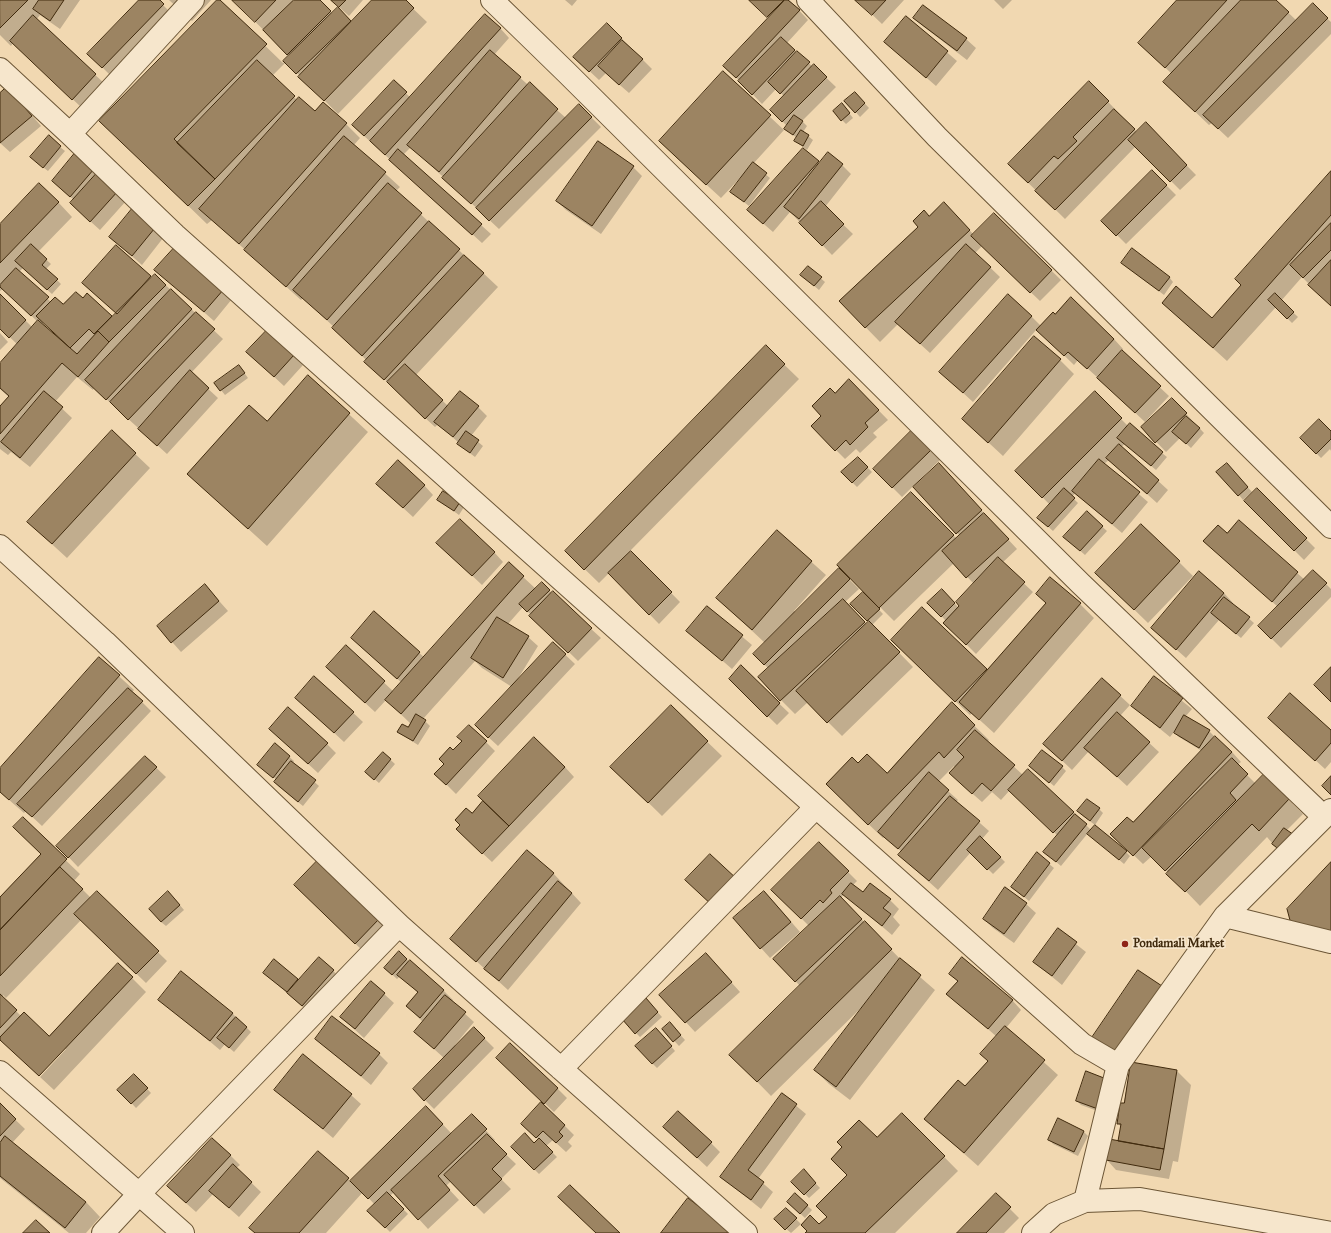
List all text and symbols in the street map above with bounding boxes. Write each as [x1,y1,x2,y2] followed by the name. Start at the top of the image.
[1133,937,1224,951] place label: Pondamali Market
[1120,939,1130,949] marker: Pondamali Market

